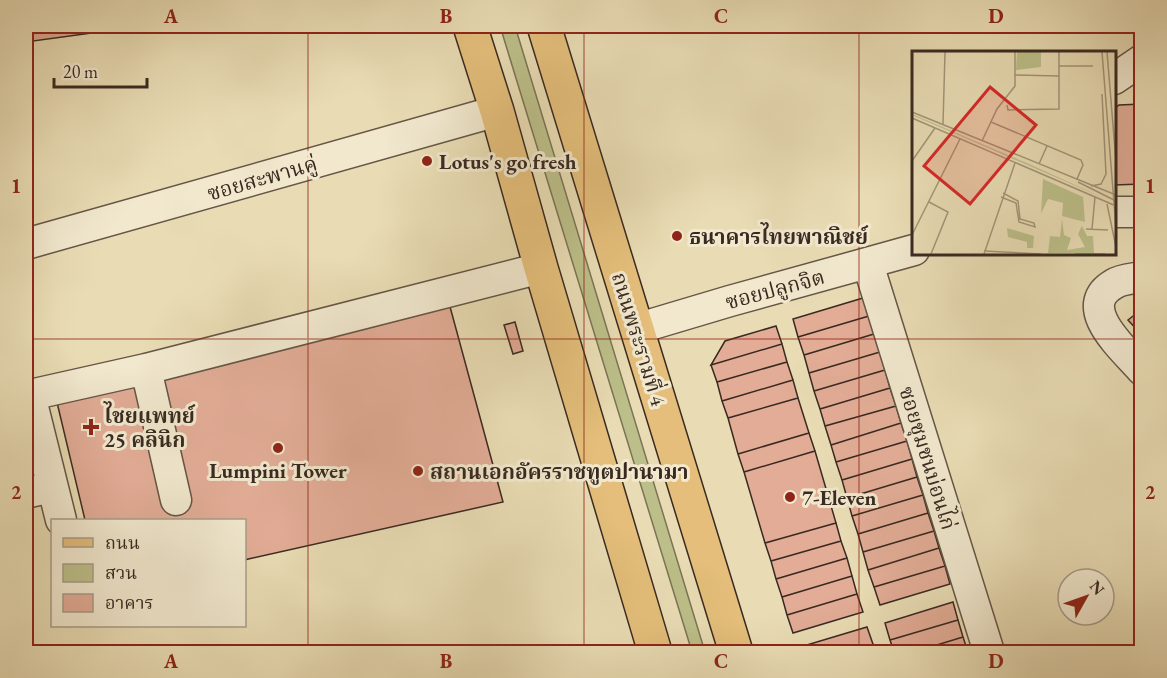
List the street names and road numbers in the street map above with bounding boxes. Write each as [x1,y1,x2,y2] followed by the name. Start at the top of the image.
[204,149,320,207] street label: ซอยสะพานคู่
[722,263,828,315] street label: ซอยปลูกจิต
[606,268,674,410] street label: ถนนพระรามที่ 4
[892,383,964,533] street label: ซอยชุมชนบ่อนไก่

